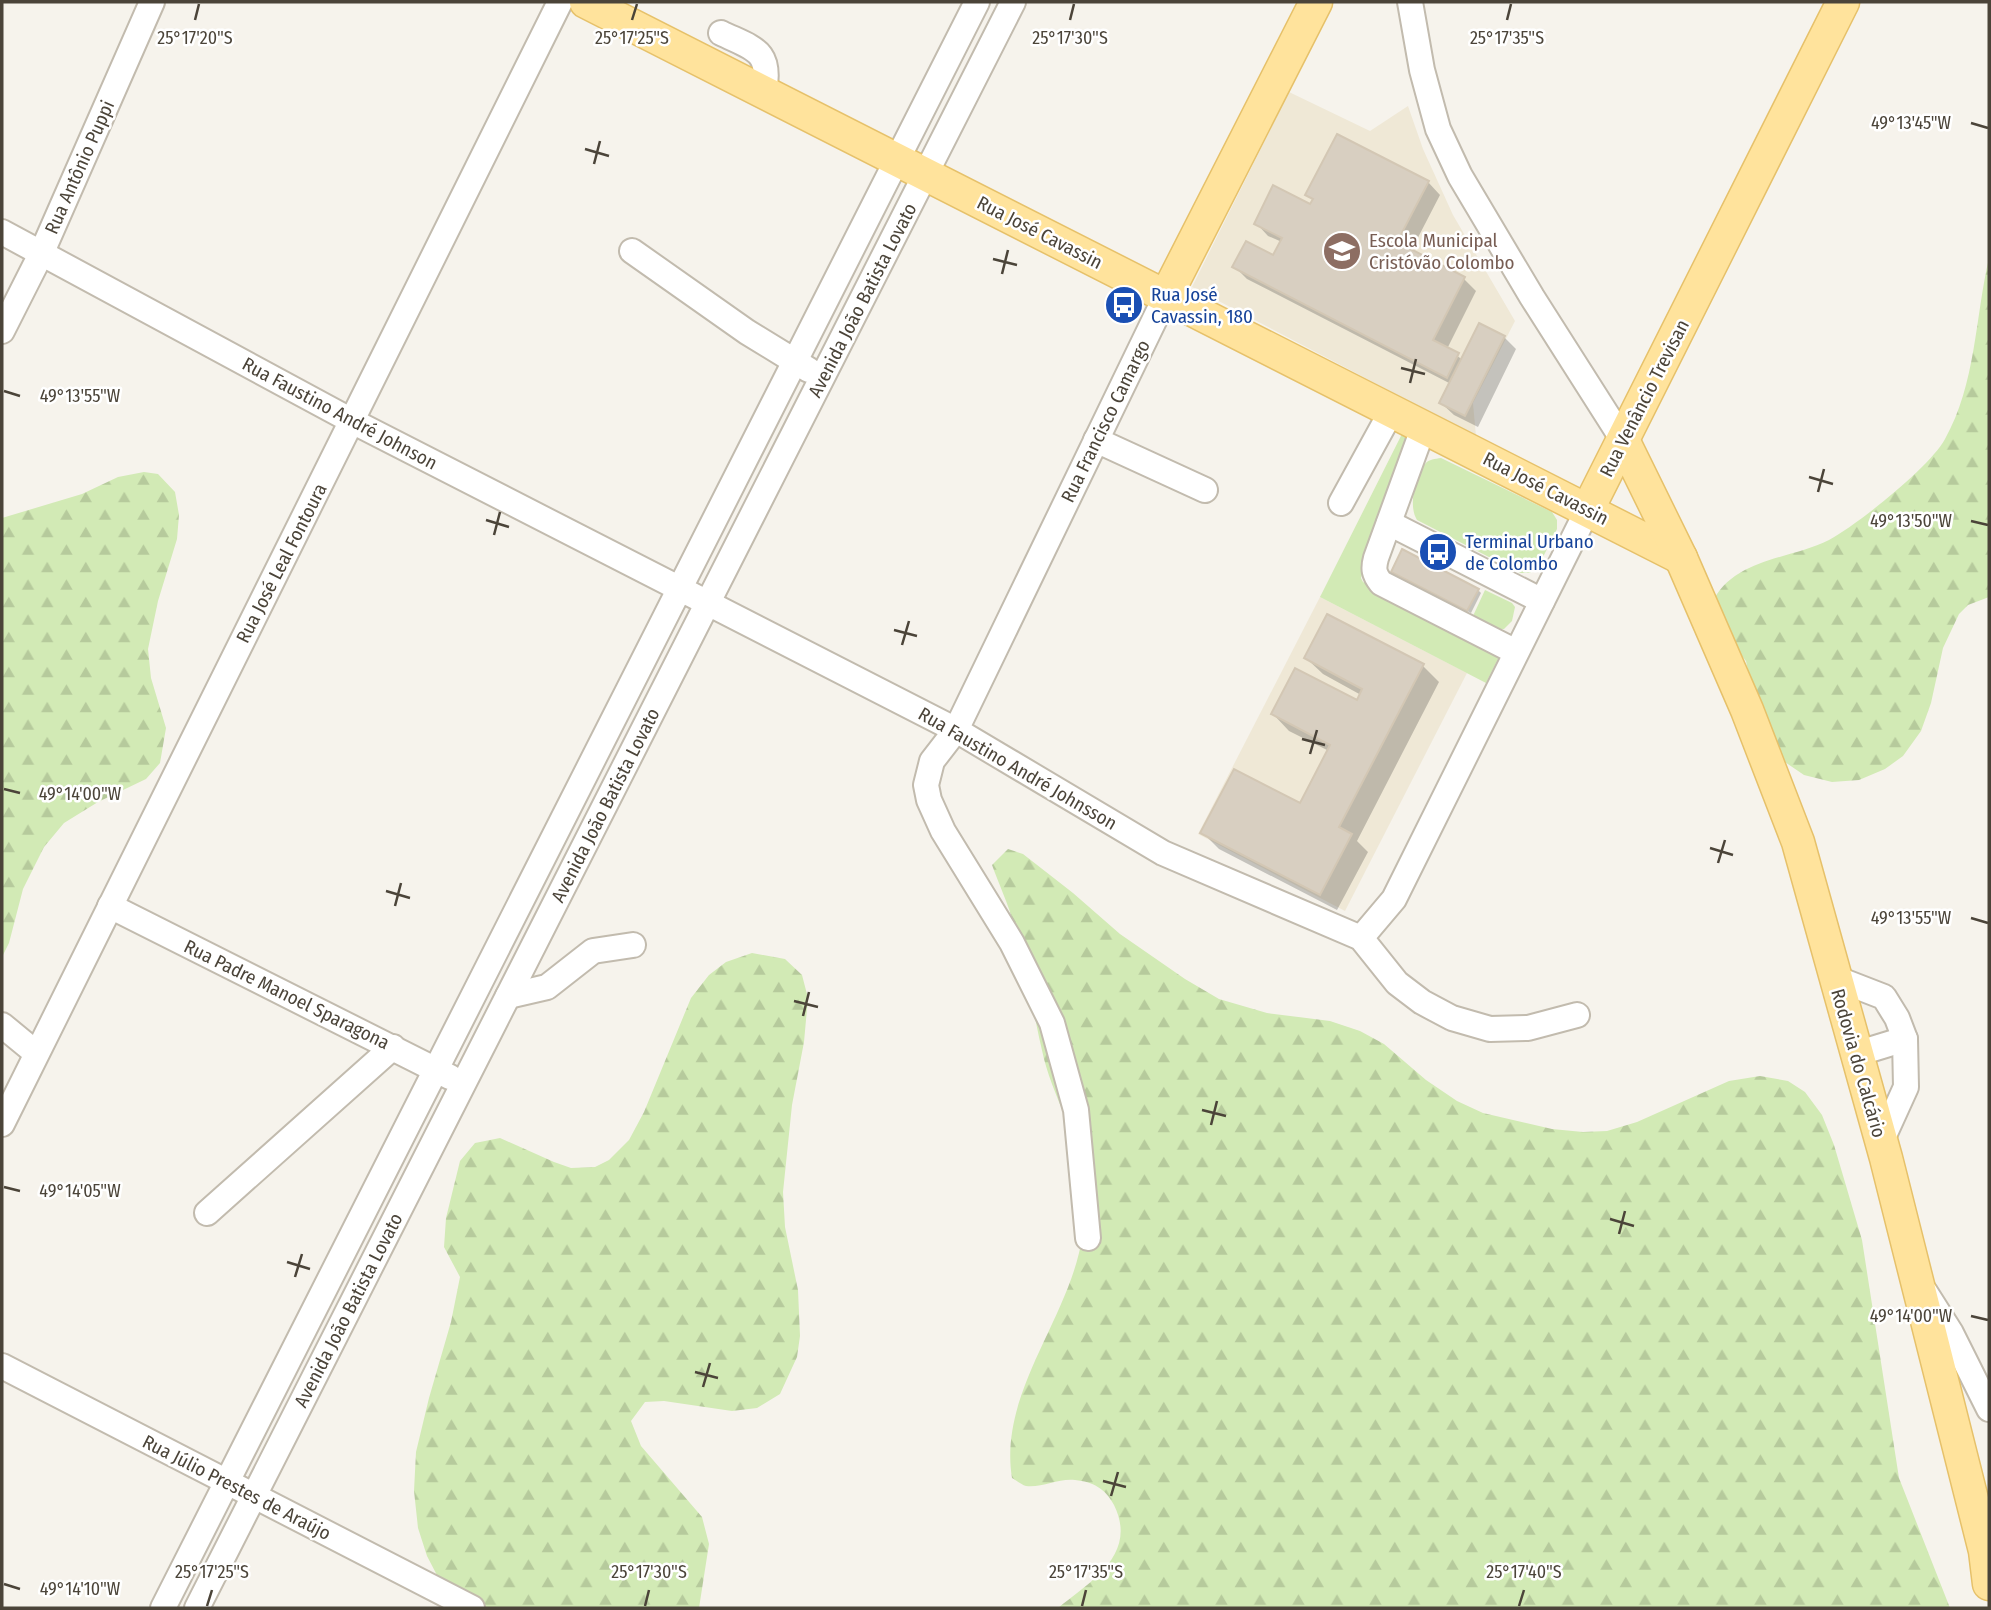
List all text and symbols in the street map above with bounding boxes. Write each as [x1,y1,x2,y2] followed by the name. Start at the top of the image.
[157,27,233,49] text: 25°17'20"S
[595,27,669,49] text: 25°17'25"S
[1032,27,1108,49] text: 25°17'30"S
[1470,27,1544,49] text: 25°17'35"S
[40,97,119,238] street label: Rua Antônio Puppi
[1871,112,1952,134] text: 49°13'45"W
[973,191,1106,274] street label: Rua José Cavassin
[803,199,922,401] street label: Avenida João Batista Lovato
[1369,229,1515,274] place label: Escola Municipal Cristóvão Colombo
[1321,230,1363,272] school or university icon: Escola Municipal Cristóvão Colombo
[1151,283,1253,328] place label: Rua José Cavassin, 180
[1103,284,1145,326] bus stop icon: Rua José Cavassin, 180
[1595,316,1694,481] street label: Rua Venâncio Trevisan
[1056,336,1155,506] street label: Rua Francisco Camargo
[238,352,441,475] street label: Rua Faustino André Johnson
[40,385,121,407] text: 49°13'55"W
[1479,447,1612,530] street label: Rua José Cavassin
[231,480,332,647] street label: Rua José Leal Fontoura
[1870,510,1953,532] text: 49°13'50"W
[1465,530,1594,575] place label: Terminal Urbano de Colombo
[1417,531,1459,573] bus stop icon: Terminal Urbano de Colombo
[914,702,1121,835] street label: Rua Faustino André Johnsson
[546,704,665,906] street label: Avenida João Batista Lovato
[39,783,122,805] text: 49°14'00"W
[1871,907,1952,929] text: 49°13'55"W
[180,935,393,1054] street label: Rua Padre Manoel Sparagona
[1826,986,1891,1140] street label: Rodovia do Calcário
[39,1180,121,1202] text: 49°14'05"W
[289,1209,408,1411] street label: Avenida João Batista Lovato
[1870,1305,1953,1327] text: 49°14'00"W
[139,1430,335,1545] street label: Rua Júlio Prestes de Araújo
[175,1561,249,1583] text: 25°17'25"S
[611,1561,687,1583] text: 25°17'30"S
[1049,1561,1123,1583] text: 25°17'35"S
[1486,1561,1562,1583] text: 25°17'40"S
[40,1578,121,1600] text: 49°14'10"W

